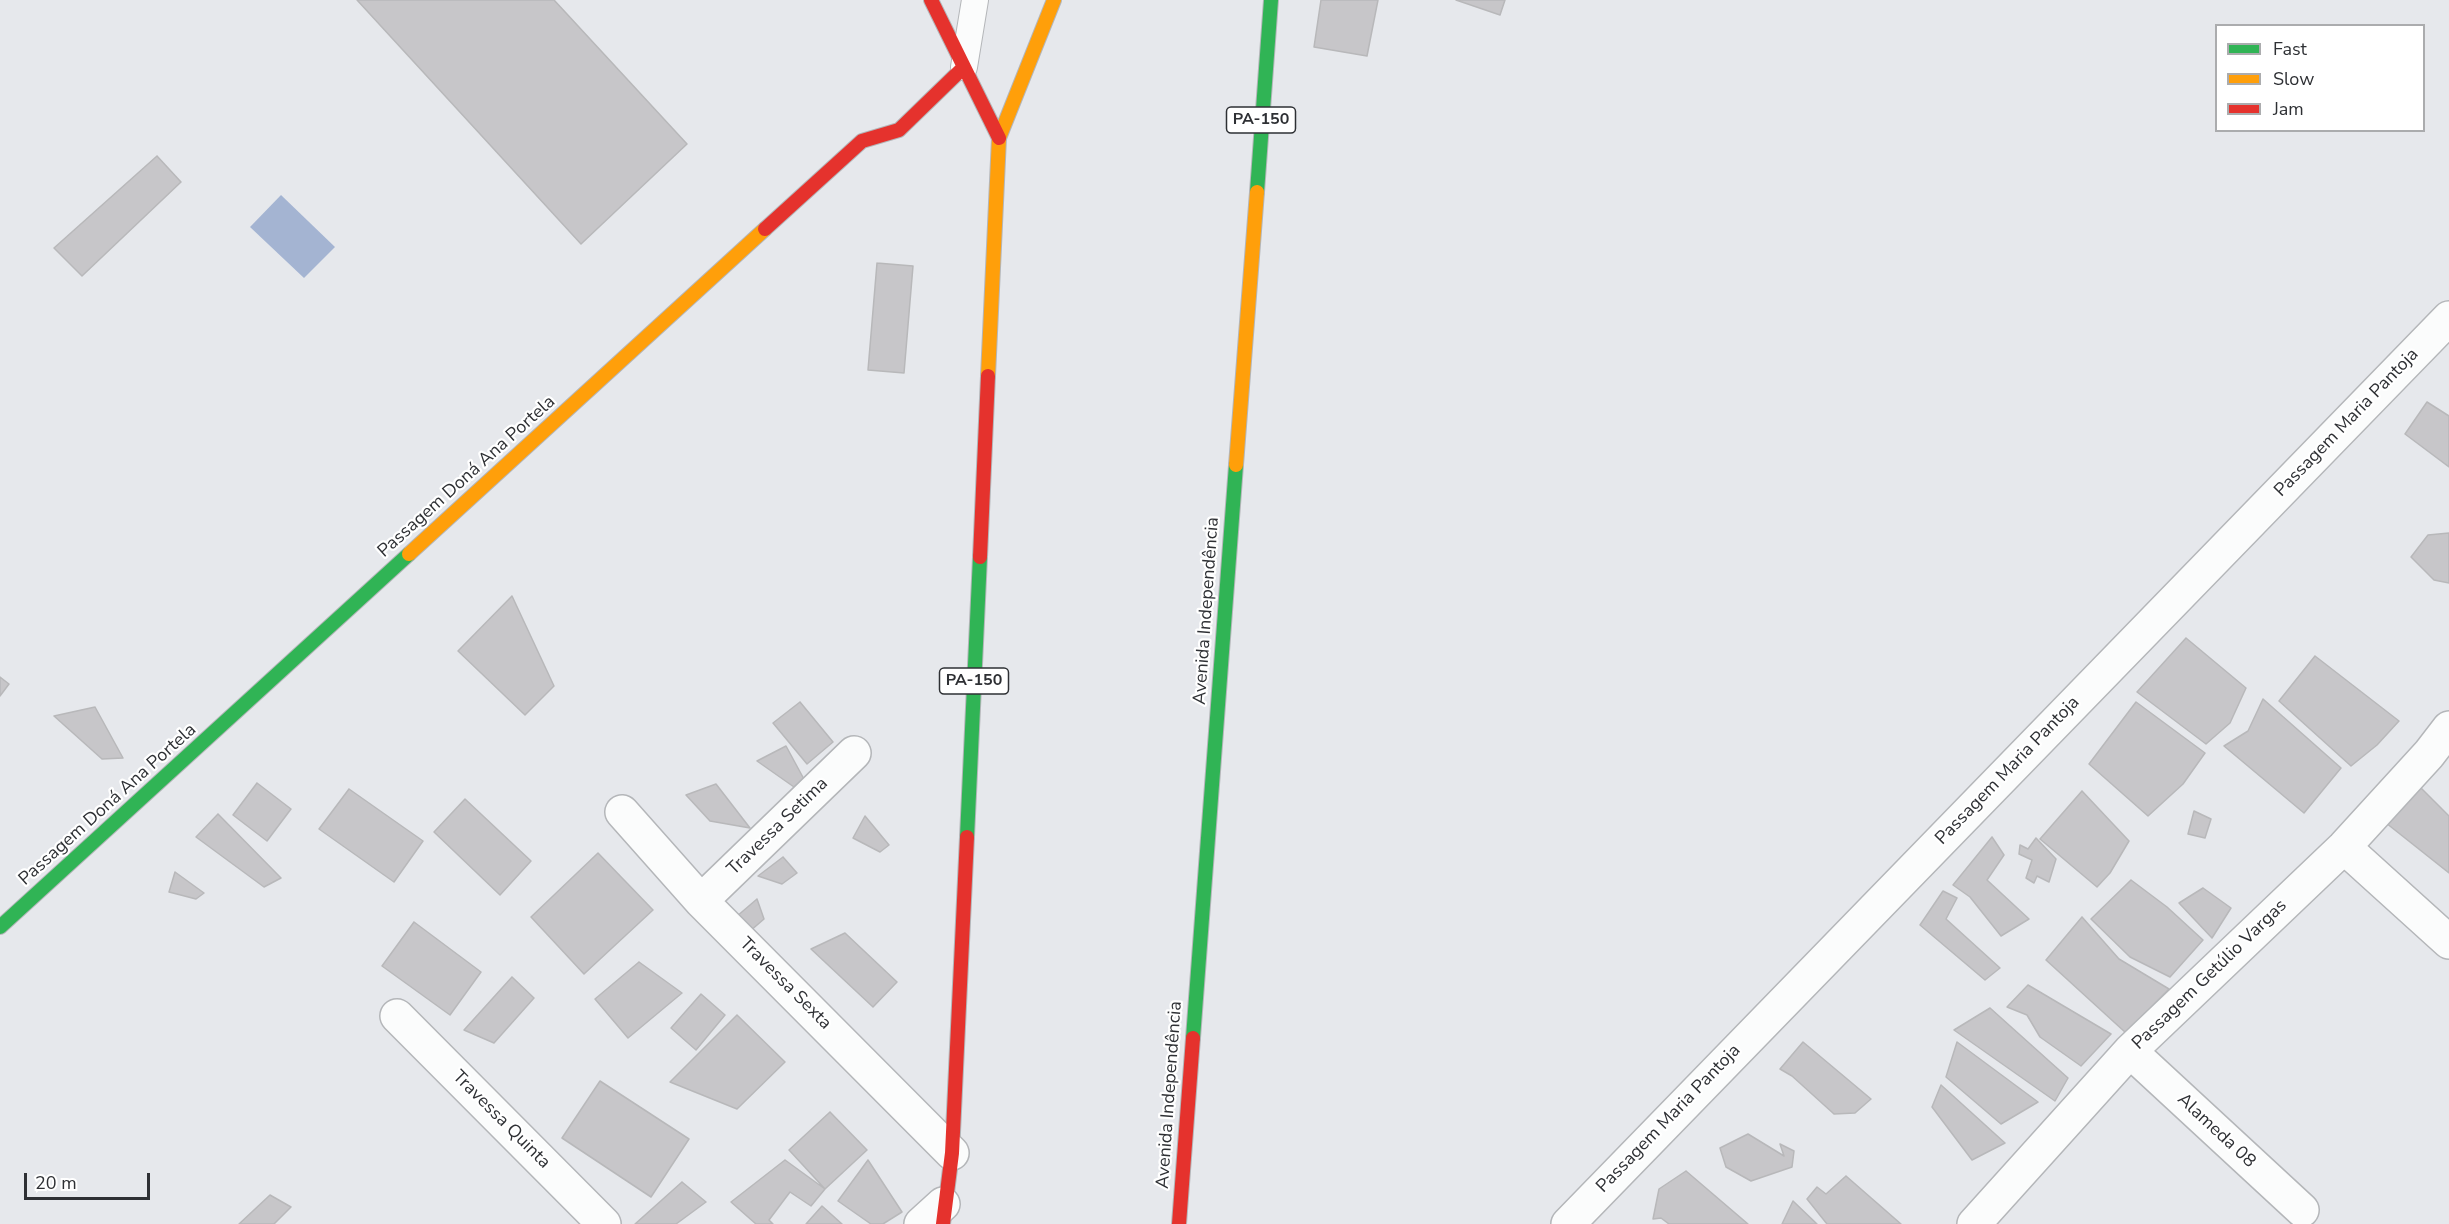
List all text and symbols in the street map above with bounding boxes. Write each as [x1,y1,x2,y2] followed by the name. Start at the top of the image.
[2215,24,2425,132] legend
[2273,37,2307,61] text: Fast
[2273,67,2314,91] text: Slow
[2273,97,2304,121] text: Jam
[1226,107,1296,133] road number: PA-150
[2270,344,2424,502] street label: Passagem Maria Pantoja
[374,392,560,562] street label: Passagem Doná Ana Portela
[1190,516,1224,706] street label: Avenida Independência
[940,668,1008,694] road number: PA-150
[1931,692,2085,850] street label: Passagem Maria Pantoja
[15,720,201,890] street label: Passagem Doná Ana Portela
[723,774,833,880] street label: Travessa Setima
[2128,895,2292,1055] street label: Passagem Getúlio Vargas
[734,933,836,1035] street label: Travessa Sexta
[1153,1000,1187,1190] street label: Avenida Independência
[1592,1040,1746,1198] street label: Passagem Maria Pantoja
[448,1067,554,1173] street label: Travessa Quinta
[2172,1089,2260,1173] street label: Alameda 08
[27,1161,153,1199] scale bar
[35,1171,77,1195] text: 20 m

